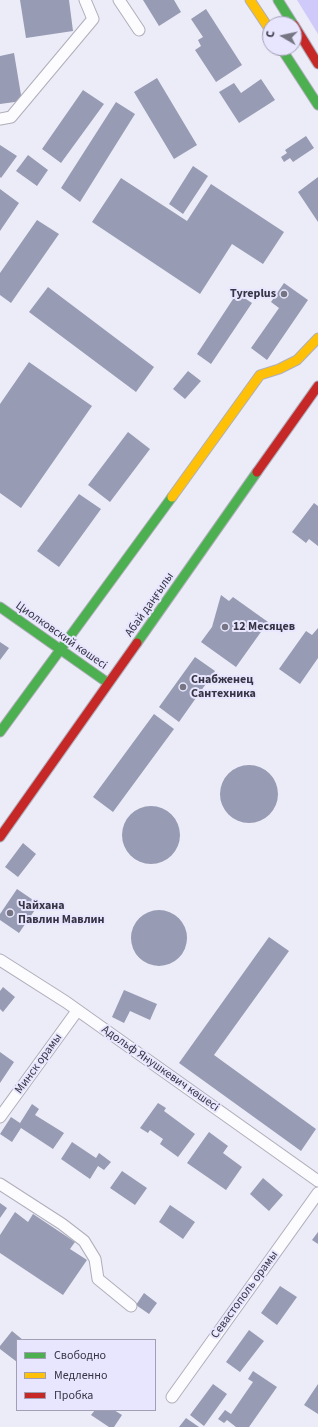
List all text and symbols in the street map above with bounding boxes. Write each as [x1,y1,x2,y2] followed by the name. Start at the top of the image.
[262,16,302,56] north arrow
[263,30,279,39] text: С
[230,287,276,301] place label: Tyreplus
[279,289,289,299] marker: Tyreplus
[123,570,177,640] street label: Абай даңғылы
[12,599,110,673] street label: Циолковский көшесі
[233,620,295,634] place label: 12 Месяцев
[220,622,230,632] marker: 12 Месяцев
[191,673,256,701] place label: Снабженец Сантехника
[178,682,188,692] marker: Снабженец Сантехника
[18,899,105,927] place label: Чайхана Павлин Мавлин
[5,908,15,918] marker: Чайхана Павлин Мавлин
[98,1023,222,1115] street label: Адольф Янушкевич көшесі
[12,1031,66,1097] street label: Минск орамы
[208,1248,282,1342] street label: Севастополь орамы
[16,1339,156,1411] legend
[54,1347,106,1364] text: Свободно
[54,1367,108,1384] text: Медленно
[54,1387,93,1404] text: Пробка

